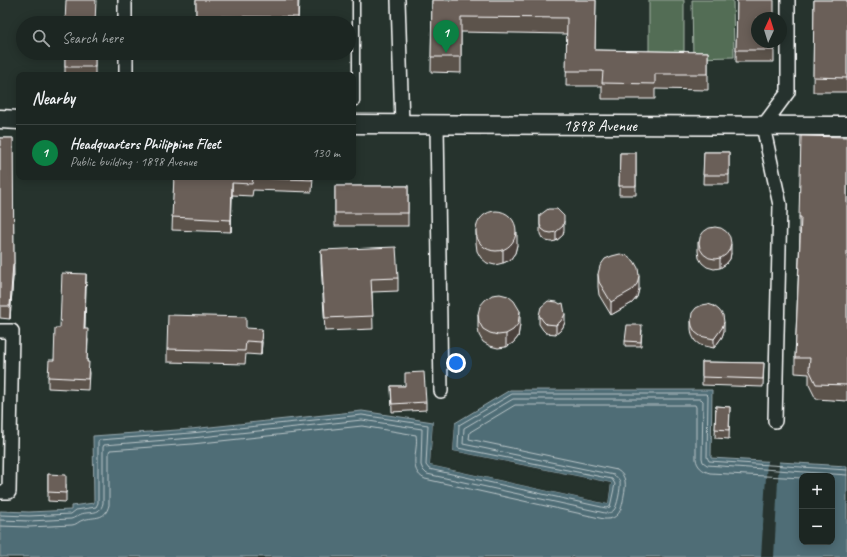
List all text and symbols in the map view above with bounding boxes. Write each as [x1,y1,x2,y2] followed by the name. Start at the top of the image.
[751,12,787,48] north arrow
[16,16,356,60] search box
[433,20,459,53] pin: 1
[30,27,52,49] icon: search
[62,29,123,48] text: Search here
[32,88,75,109] text: Nearby
[563,114,638,136] street label: 1898 Avenue
[70,135,221,154] text: Headquarters Philippine Fleet
[42,145,48,161] text: 1
[312,145,340,161] text: 130 m
[70,154,197,170] text: Public building · 1898 Avenue
[446,353,466,373] your location
[799,473,835,545] map controls
[799,473,835,509] button: +
[799,509,835,545] button: −

